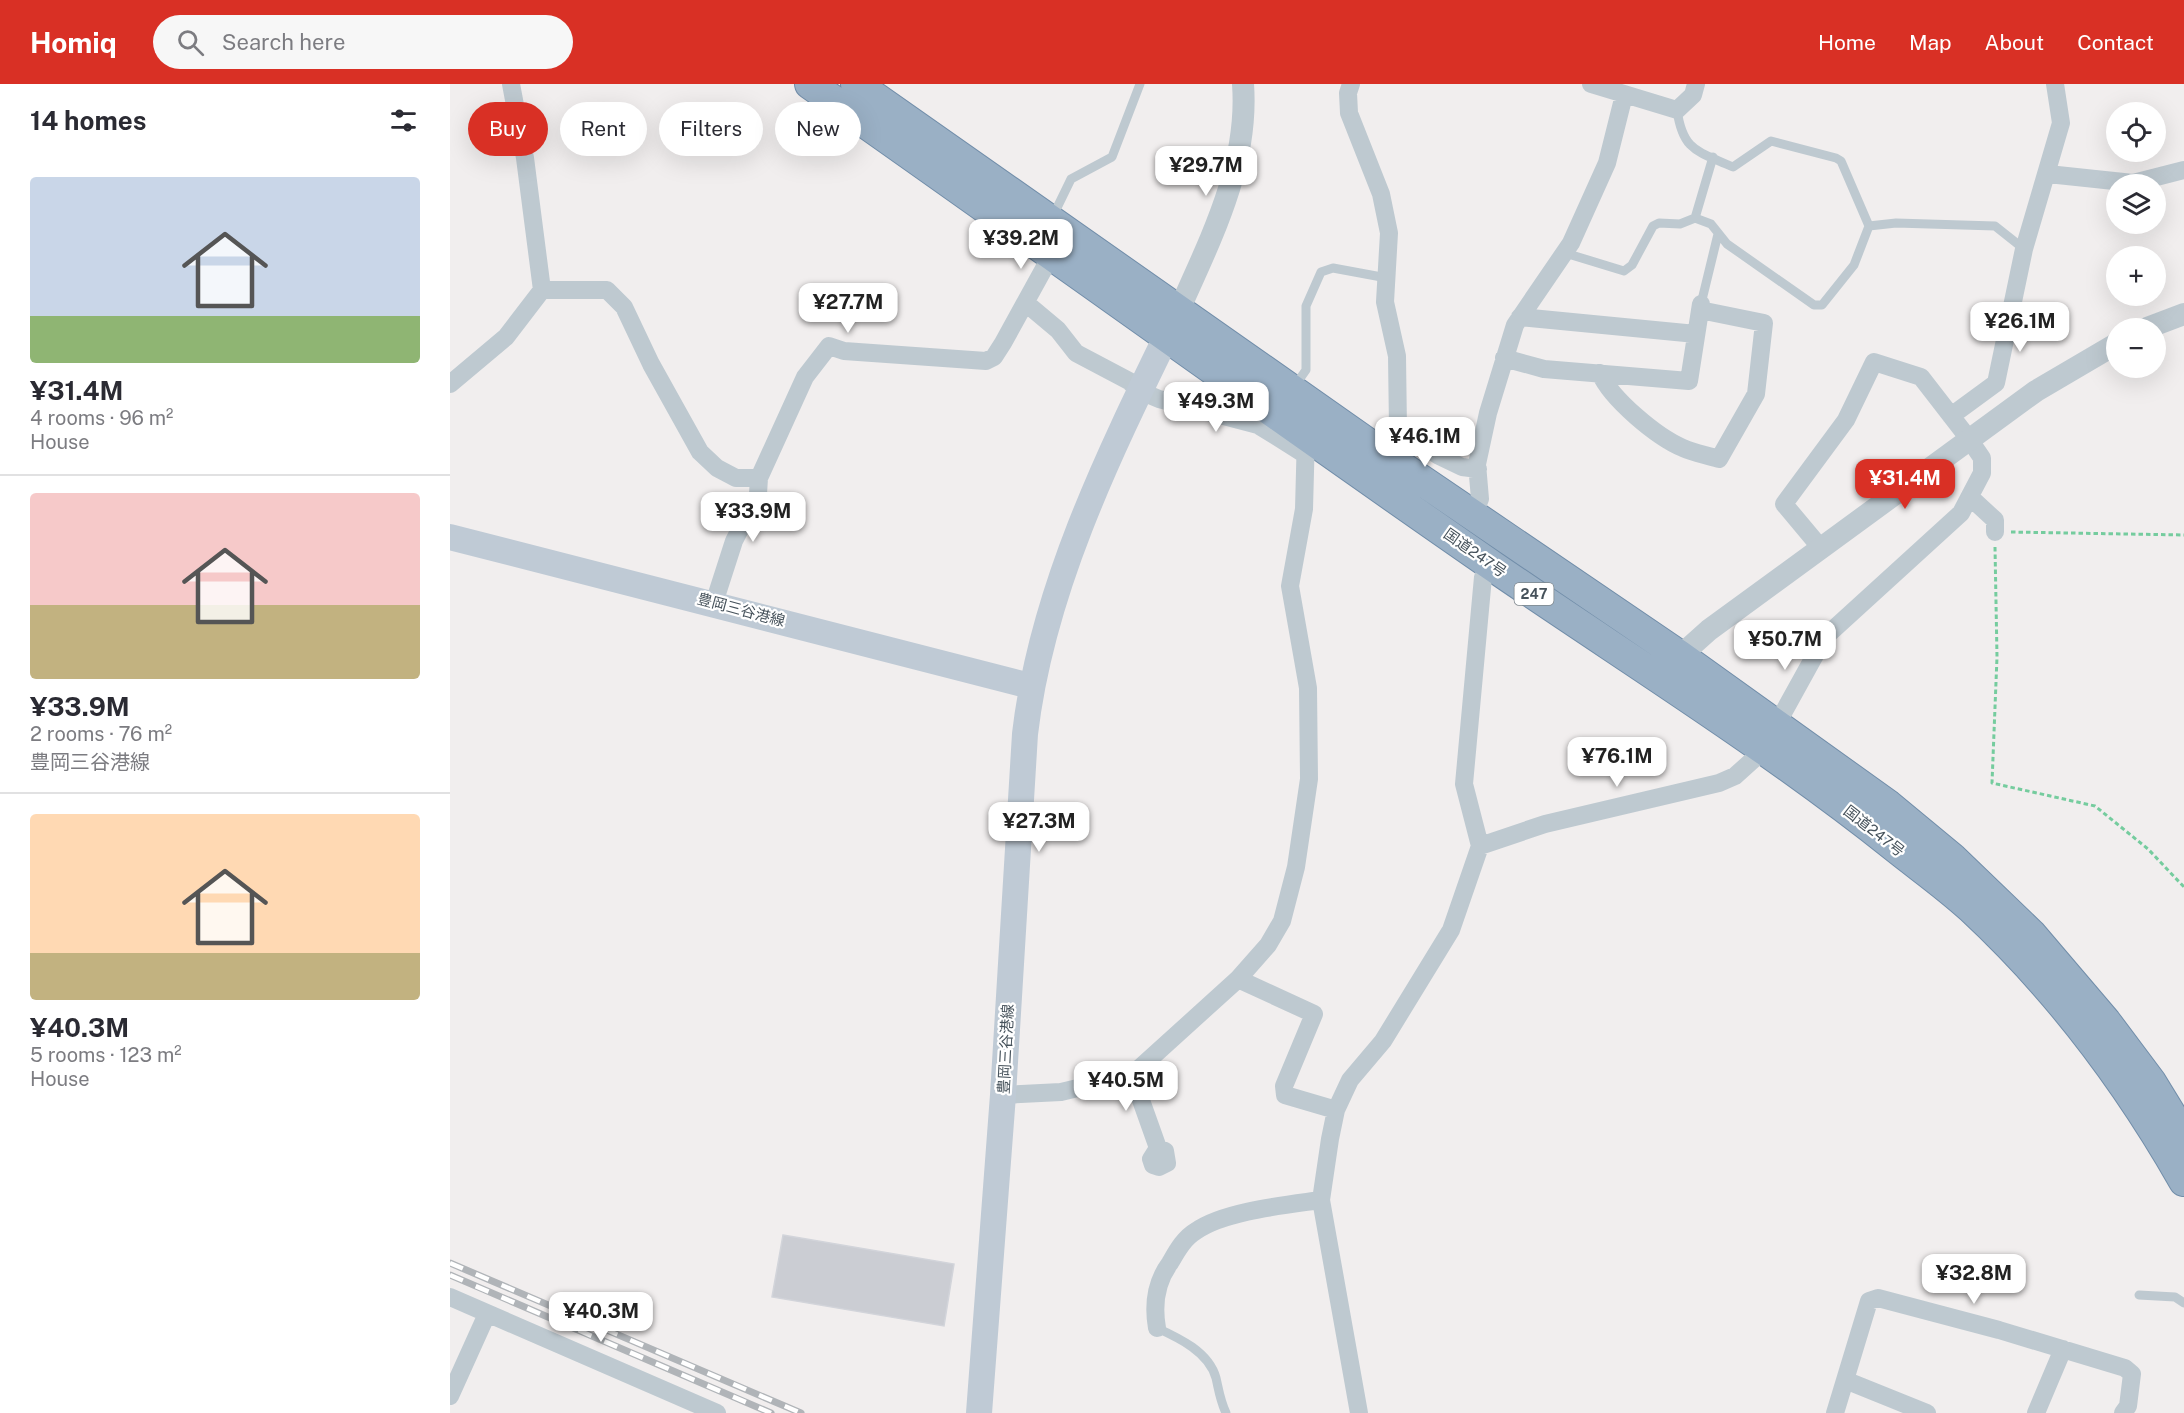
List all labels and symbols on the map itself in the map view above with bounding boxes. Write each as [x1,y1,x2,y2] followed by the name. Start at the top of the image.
[1157,146,1255,197] pin: ¥29.7M
[972,219,1070,270] pin: ¥39.2M
[799,283,897,334] pin: ¥27.7M
[1971,302,2069,353] pin: ¥26.1M
[1167,382,1265,433] pin: ¥49.3M
[1376,417,1474,468] pin: ¥46.1M
[1856,459,1954,510] pin: ¥31.4M
[704,492,802,543] pin: ¥33.9M
[1441,525,1510,580] street label: 国道247号
[1514,583,1554,605] road number: 247
[695,590,787,629] street label: 豊岡三谷港線
[1736,620,1834,671] pin: ¥50.7M
[1568,737,1666,788] pin: ¥76.1M
[990,802,1088,853] pin: ¥27.3M
[1841,802,1908,860] street label: 国道247号
[995,1004,1016,1094] street label: 豊岡三谷港線
[1077,1061,1175,1112] pin: ¥40.5M
[1925,1254,2023,1305] pin: ¥32.8M
[552,1292,650,1343] pin: ¥40.3M

